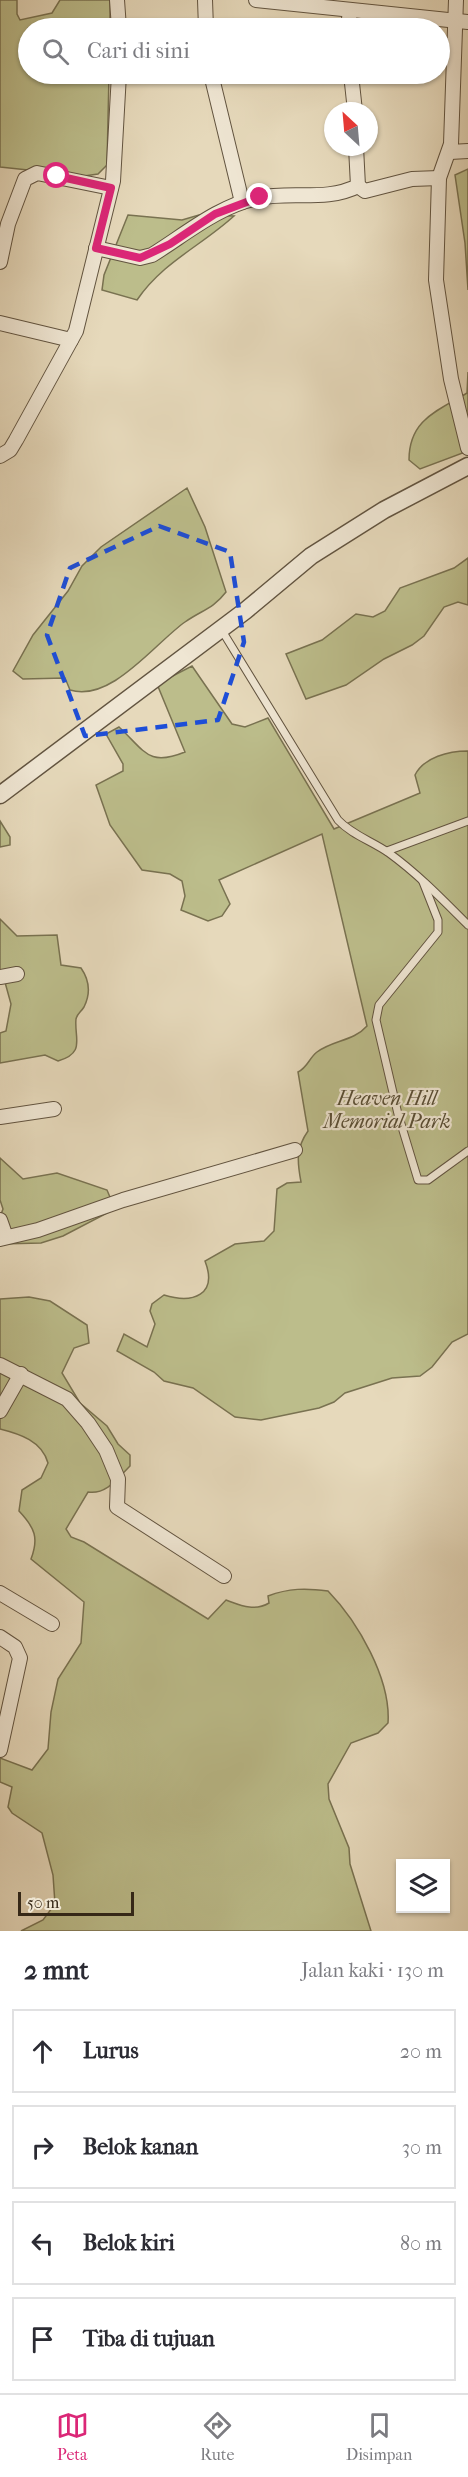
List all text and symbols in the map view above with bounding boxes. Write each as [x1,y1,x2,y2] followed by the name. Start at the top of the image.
[18,18,450,84] search box
[39,35,72,68] icon: search
[87,38,190,64] text: Cari di sini
[324,102,378,156] north arrow
[43,162,69,188] route start
[246,183,272,209] route end
[322,1087,450,1133] park label: Heaven Hill Memorial Park
[396,1859,450,1913] map controls
[396,1859,450,1913] button: layers
[18,1889,134,1916] scale bar
[27,1893,59,1912] text: 50 m
[24,1955,89,1986] text: 2 mnt
[301,1959,444,1982] text: Jalan kaki · 130 m
[26,2035,59,2068] icon: ahead
[83,2038,139,2064] text: Lurus
[400,2040,442,2063] text: 20 m
[26,2131,59,2164] icon: right
[83,2134,198,2160] text: Belok kanan
[402,2136,442,2159] text: 30 m
[26,2227,59,2260] icon: left
[83,2230,175,2256] text: Belok kiri
[400,2232,442,2255] text: 80 m
[26,2323,59,2356] icon: arrive
[83,2326,215,2352] text: Tiba di tujuan
[56,2409,89,2464] tab: Peta
[200,2409,234,2464] tab: Rute
[346,2409,412,2464] tab: Disimpan

